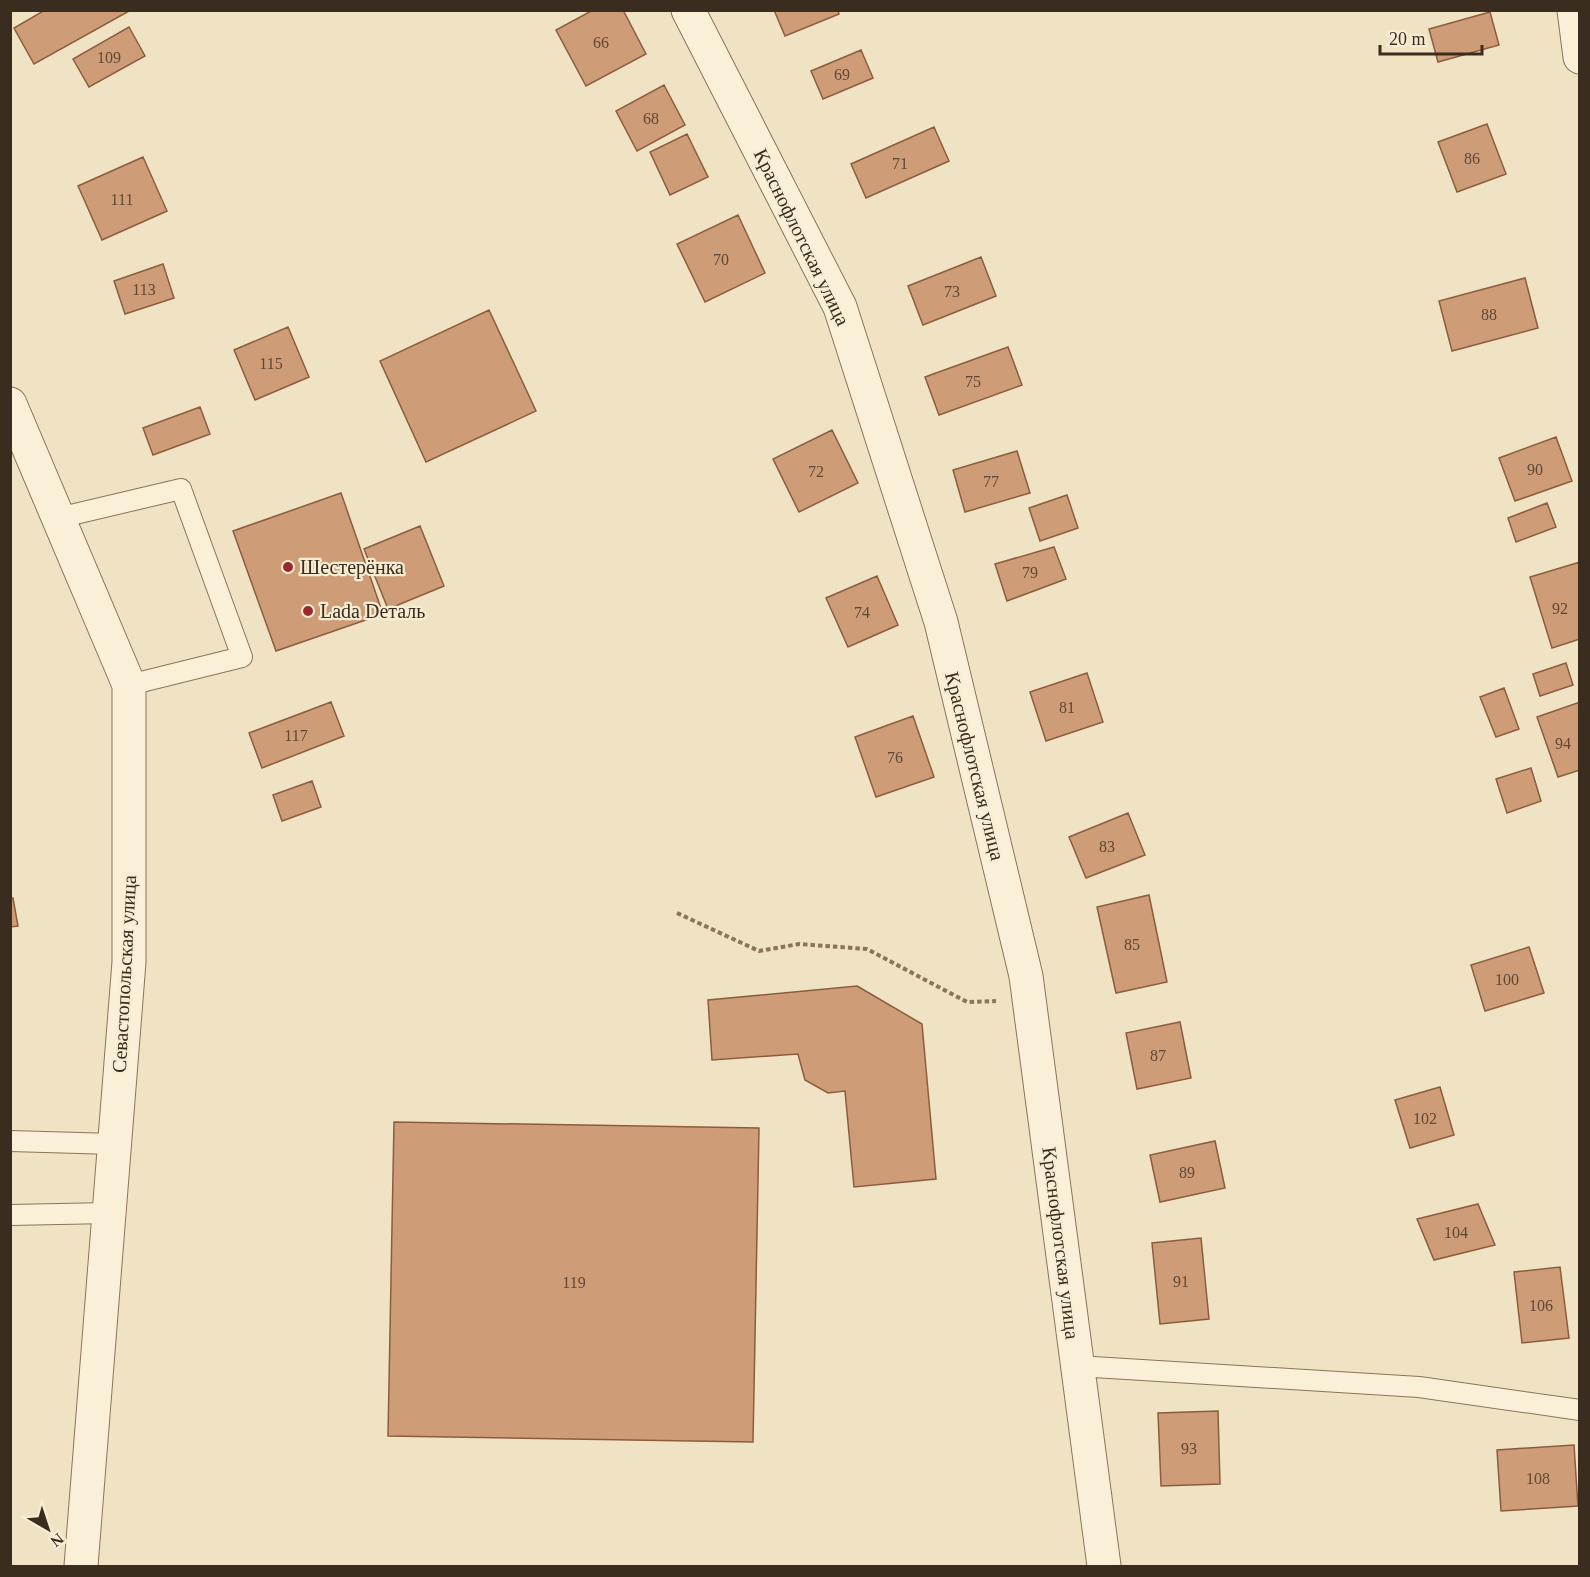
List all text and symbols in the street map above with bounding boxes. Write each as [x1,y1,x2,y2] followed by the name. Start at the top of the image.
[1380,18,1482,56] scale bar
[1389,29,1426,49] text: 20 m
[593,34,609,51] house number: 66
[97,49,121,66] house number: 109
[834,66,850,83] house number: 69
[643,110,659,127] house number: 68
[749,145,854,329] street label: Краснофлотская улица
[1464,150,1480,167] house number: 86
[892,155,908,172] house number: 71
[111,191,133,208] house number: 111
[713,251,729,268] house number: 70
[132,281,156,298] house number: 113
[944,283,960,300] house number: 73
[1481,306,1497,323] house number: 88
[259,355,283,372] house number: 115
[965,373,981,390] house number: 75
[1527,461,1543,478] house number: 90
[808,463,824,480] house number: 72
[983,473,999,490] house number: 77
[300,556,404,579] place label: Шестерёнка
[281,560,295,574] marker: Шестерёнка
[1022,564,1038,581] house number: 79
[320,600,425,622] place label: Lada Dеталь
[1552,600,1568,617] house number: 92
[301,604,315,618] marker: Lada Dеталь
[854,604,870,621] house number: 74
[940,669,1009,863] street label: Краснофлотская улица
[1059,699,1075,716] house number: 81
[284,727,308,744] house number: 117
[1555,735,1571,752] house number: 94
[887,749,903,766] house number: 76
[1099,838,1115,855] house number: 83
[108,874,141,1074] street label: Севастопольская улица
[1124,936,1140,953] house number: 85
[1495,971,1519,988] house number: 100
[1150,1047,1166,1064] house number: 87
[1413,1110,1437,1127] house number: 102
[1037,1146,1084,1341] street label: Краснофлотская улица
[1179,1164,1195,1181] house number: 89
[1444,1224,1468,1241] house number: 104
[1173,1273,1189,1290] house number: 91
[562,1274,586,1291] house number: 119
[1529,1297,1553,1314] house number: 106
[1181,1440,1197,1457] house number: 93
[1526,1470,1550,1487] house number: 108
[18,1499,78,1559] north arrow
[47,1530,67,1551] text: N

